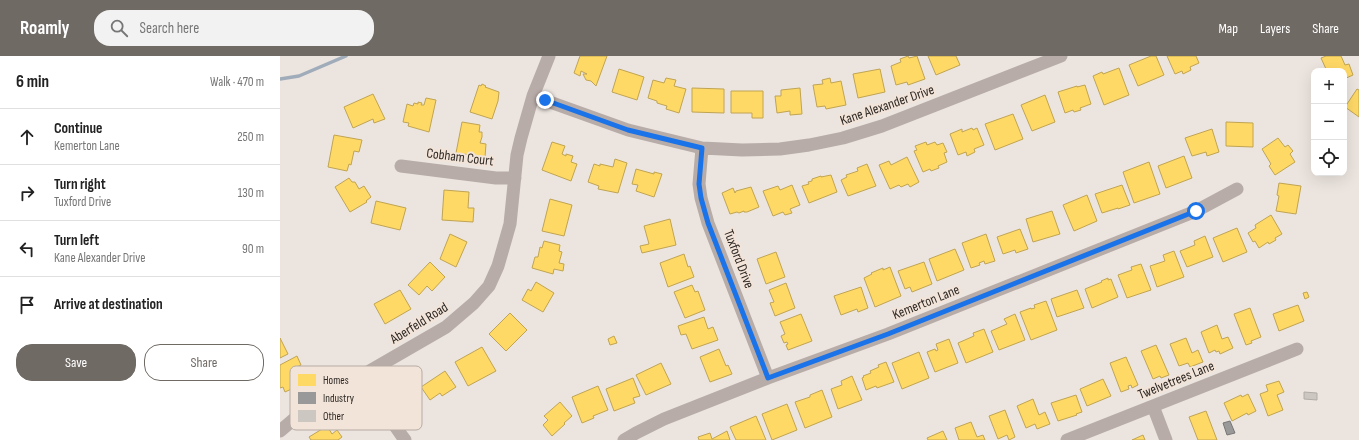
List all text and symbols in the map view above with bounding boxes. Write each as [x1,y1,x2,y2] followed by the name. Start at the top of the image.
[94,10,374,46] search box
[20,17,70,40] text: Roamly
[108,17,130,39] icon: search
[140,19,199,38] text: Search here
[1218,20,1238,37] text: Map
[1260,20,1290,37] text: Layers
[1312,20,1339,37] text: Share
[1311,68,1347,176] map controls
[1311,68,1347,104] button: +
[16,72,49,92] text: 6 min
[210,74,264,90] text: Walk · 470 m
[838,81,936,129] street label: Kane Alexander Drive
[536,91,554,109] route end
[1311,104,1347,140] button: −
[54,119,103,138] text: Continue
[16,126,38,148] icon: ahead
[237,129,264,145] text: 250 m
[54,138,120,154] text: Kemerton Lane
[1311,140,1347,176] button: locate
[425,144,495,170] street label: Cobham Court
[54,175,106,194] text: Turn right
[16,182,38,204] icon: right
[238,185,264,201] text: 130 m
[54,194,111,210] text: Tuxford Drive
[1187,202,1205,220] route start
[720,227,758,291] street label: Tuxford Drive
[54,231,99,250] text: Turn left
[16,238,38,260] icon: left
[242,241,264,257] text: 90 m
[54,250,145,266] text: Kane Alexander Drive
[890,281,962,323] street label: Kemerton Lane
[16,294,38,316] icon: arrive
[54,295,163,314] text: Arrive at destination
[386,298,451,348] street label: Aberfeld Road
[16,344,136,381] button: Save
[144,344,264,381] button: Share
[1135,357,1217,403] street label: Twelvetrees Lane
[290,366,422,430] legend
[323,374,349,387] text: Homes
[323,392,355,405] text: Industry
[323,410,344,423] text: Other

